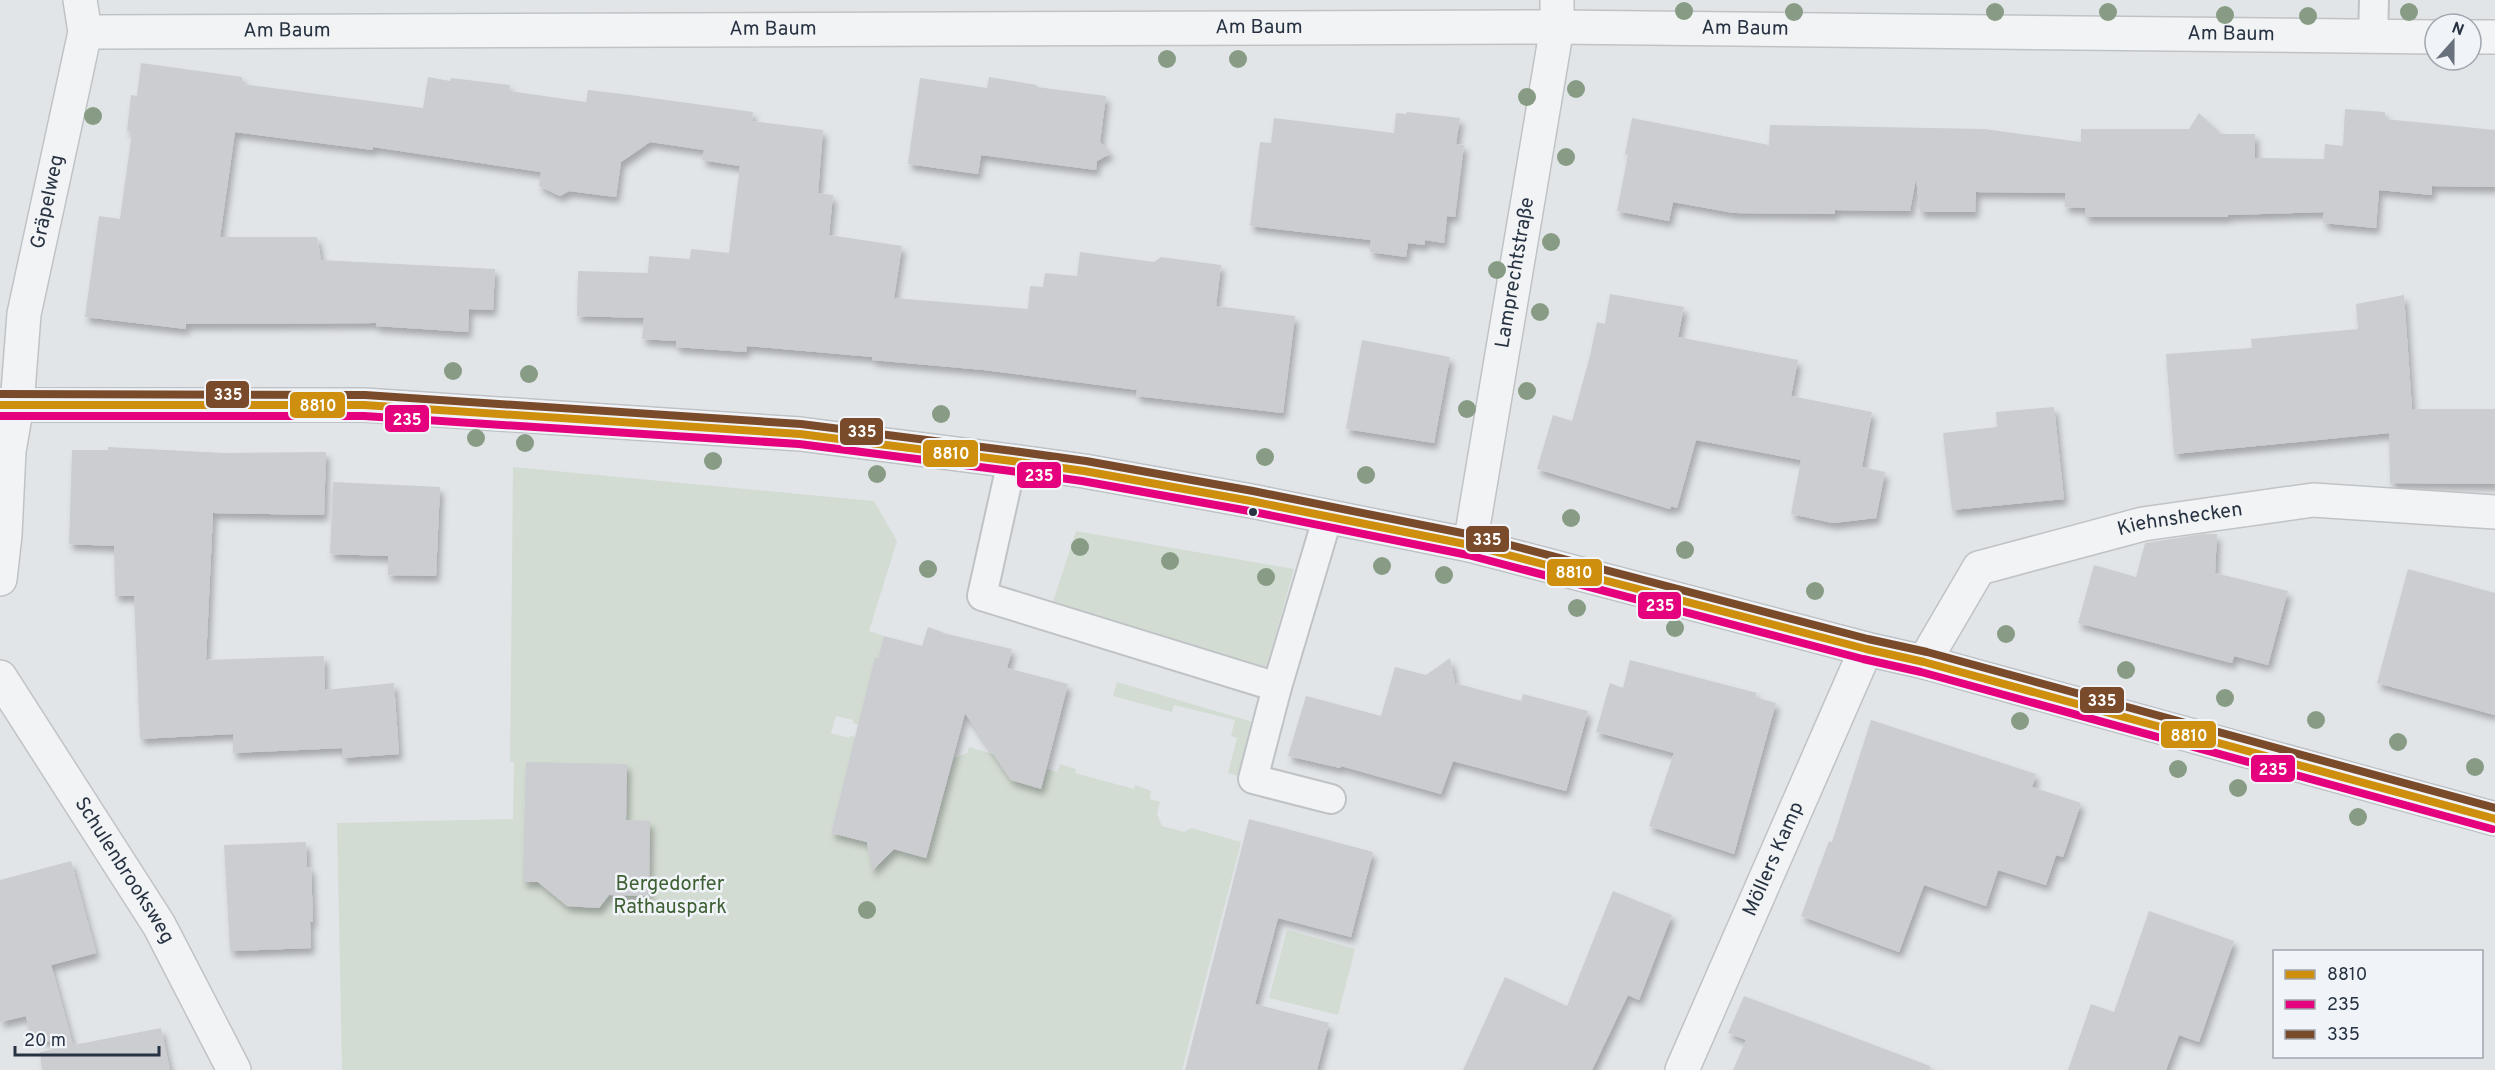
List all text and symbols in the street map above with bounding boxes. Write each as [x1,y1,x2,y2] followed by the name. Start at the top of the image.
[2423,12,2483,72] north arrow
[1215,15,1303,41] street label: Am Baum
[1701,16,1789,43] street label: Am Baum
[729,17,817,43] street label: Am Baum
[243,18,331,44] street label: Am Baum
[2449,18,2467,41] text: N
[2187,21,2275,48] street label: Am Baum
[25,152,71,252] street label: Gräpelweg
[1490,195,1541,350] street label: Lamprechtstraße
[205,380,250,409] line badge: 335
[214,386,242,406] text: 335
[289,391,346,419] line badge: 8810
[299,397,337,417] text: 8810
[384,404,430,433] line badge: 235
[392,411,422,431] text: 235
[839,417,884,446] line badge: 335
[848,423,876,443] text: 335
[922,439,979,468] line badge: 8810
[932,445,970,465] text: 8810
[1016,461,1062,489] line badge: 235
[1024,467,1054,487] text: 235
[2115,497,2244,543] street label: Kiehnshecken
[1247,506,1259,518] unlabelled marker
[1465,525,1510,553] line badge: 335
[1473,531,1501,551] text: 335
[1546,558,1603,587] line badge: 8810
[1555,564,1593,584] text: 8810
[1637,591,1682,620] line badge: 235
[1645,597,1675,617] text: 235
[2079,686,2125,714] line badge: 335
[2088,692,2116,712] text: 335
[2160,720,2217,749] line badge: 8810
[2170,727,2208,747] text: 8810
[2250,754,2296,783] line badge: 235
[2258,761,2288,781] text: 235
[68,793,180,948] street label: Schulenbrooksweg
[1738,798,1811,921] street label: Möllers Kamp
[613,872,727,921] park label: Bergedorfer Rathauspark
[2273,950,2483,1058] legend
[2327,964,2367,987] text: 8810
[2327,994,2360,1017] text: 235
[15,1019,159,1057] scale bar
[2327,1024,2360,1047] text: 335
[24,1030,66,1053] text: 20 m

